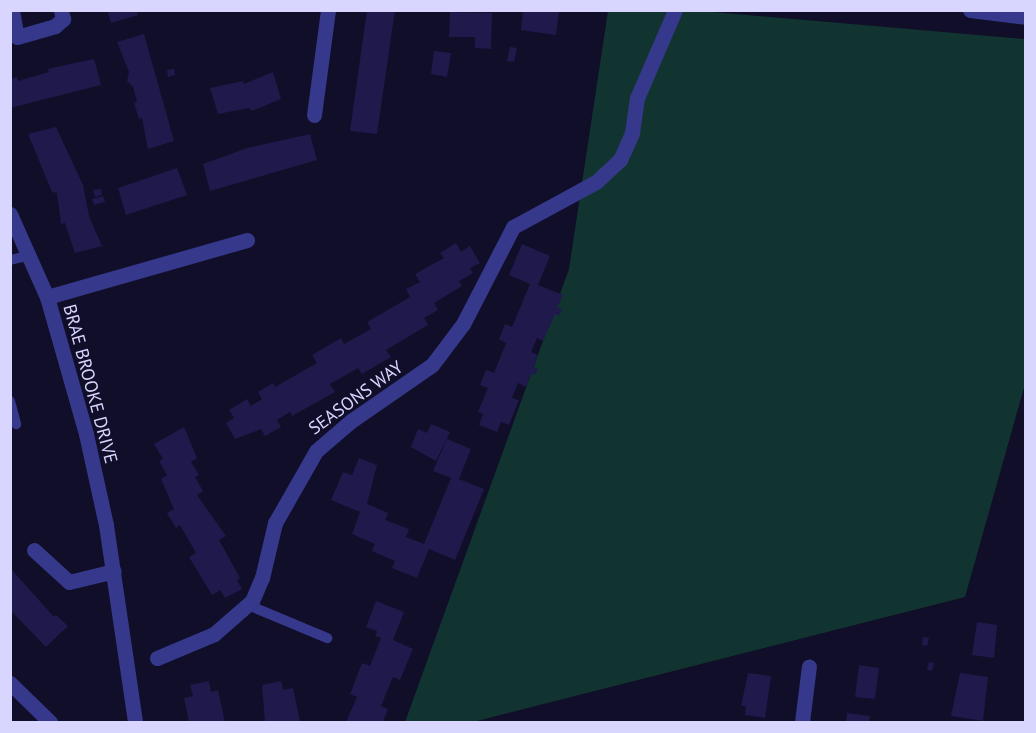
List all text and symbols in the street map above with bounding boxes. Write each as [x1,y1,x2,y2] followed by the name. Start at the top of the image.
[58,302,122,466] street label: BRAE BROOKE DRIVE
[304,356,408,440] street label: SEASONS WAY

